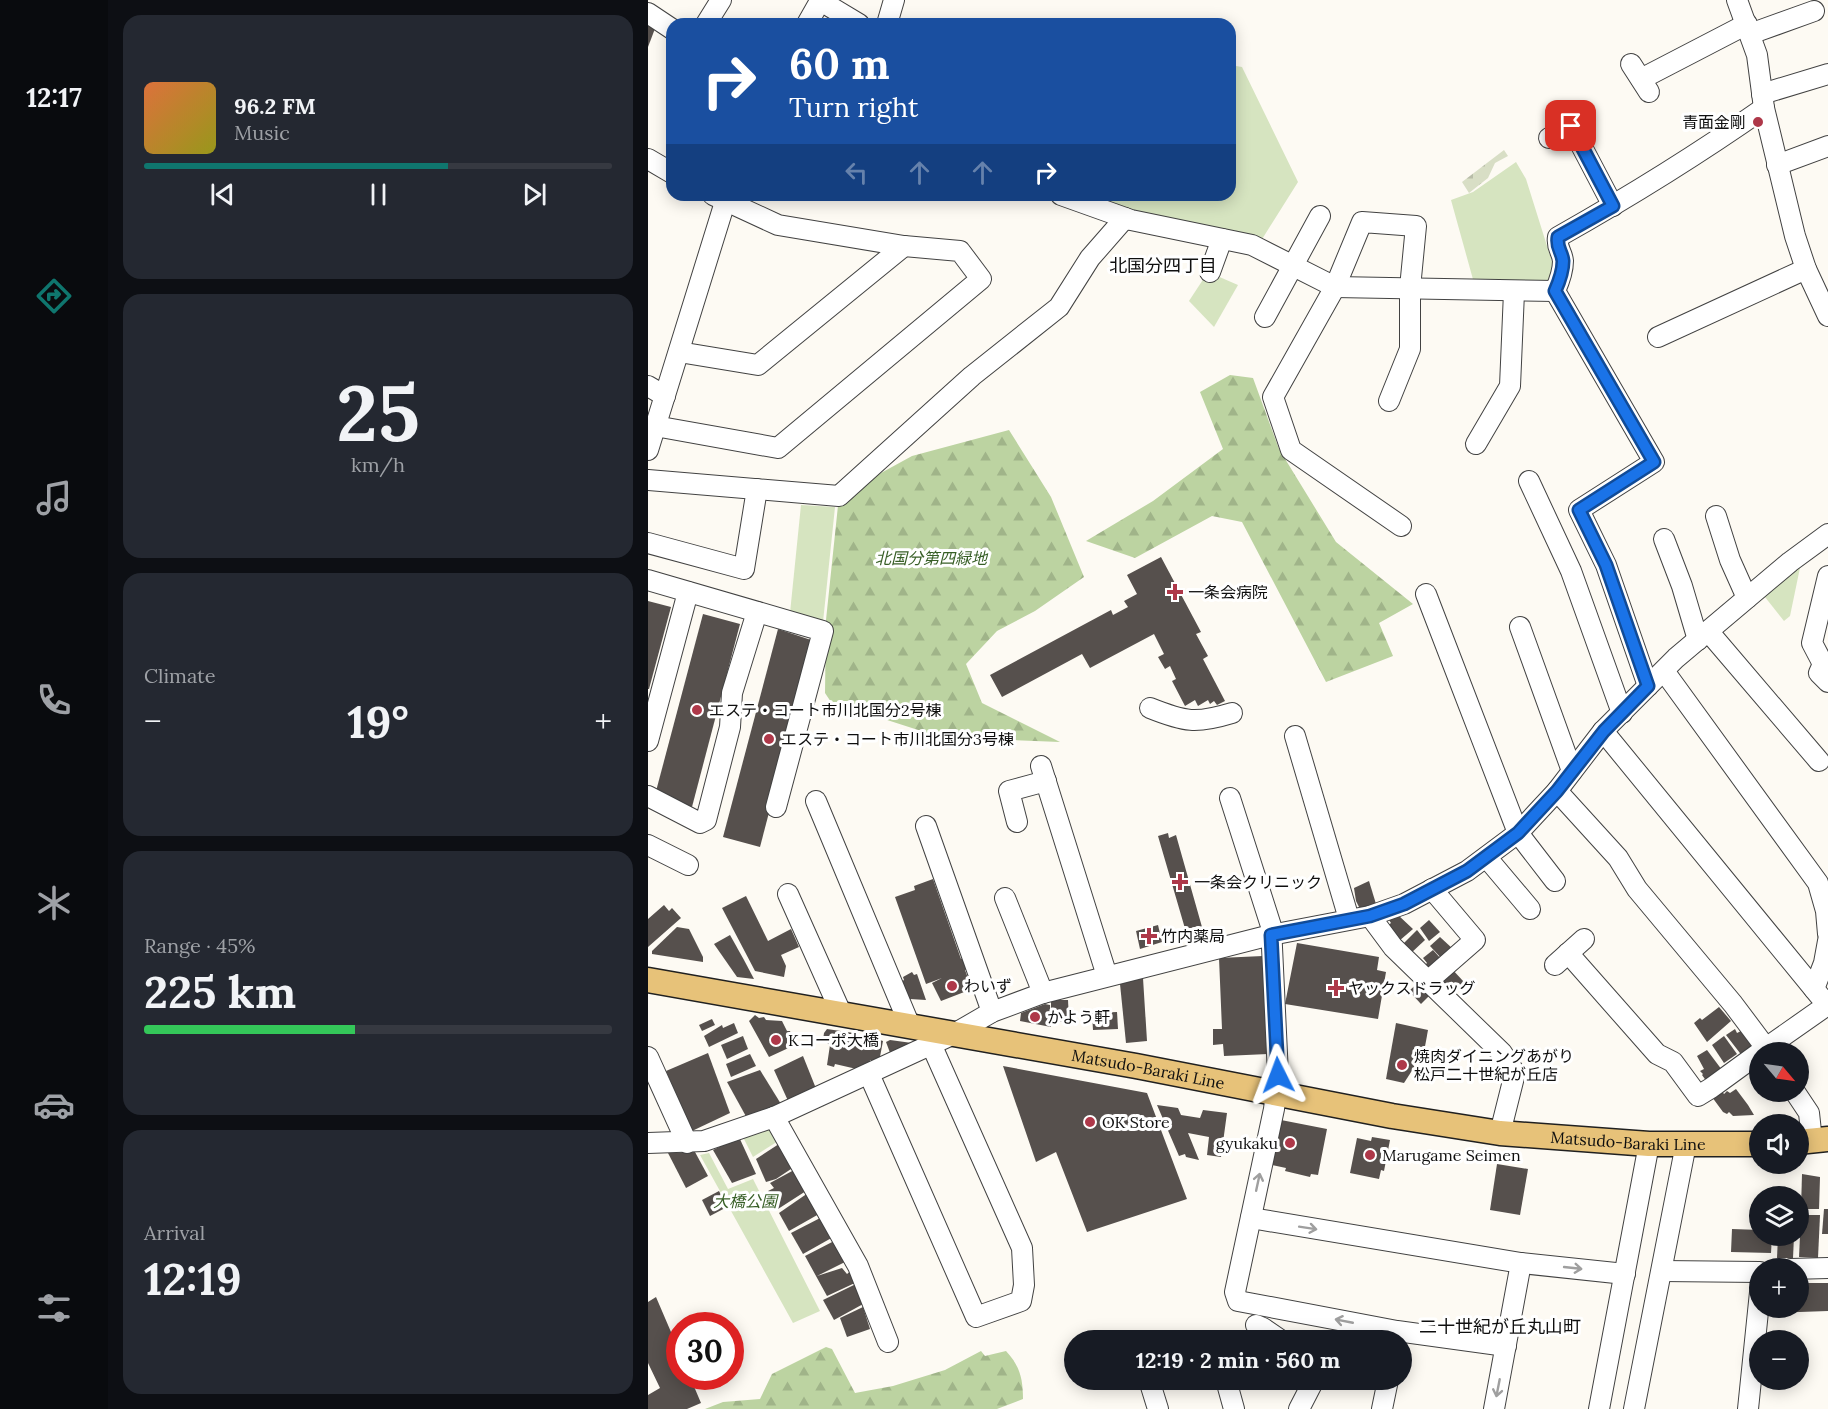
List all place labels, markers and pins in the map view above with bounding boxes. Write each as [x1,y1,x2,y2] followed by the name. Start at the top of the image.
[1545,100,1596,151] pin
[1682,112,1746,132] place label: 青面金剛
[1751,115,1765,129] marker: 青面金剛
[1188,582,1268,602] place label: 一条会病院
[1166,583,1184,601] marker: 一条会病院
[709,700,942,720] place label: エステ・コート市川北国分2号棟
[690,703,704,717] marker: エステ・コート市川北国分2号棟
[781,729,1014,749] place label: エステ・コート市川北国分3号棟
[762,732,776,746] marker: エステ・コート市川北国分3号棟
[1194,872,1322,892] place label: 一条会クリニック
[1171,873,1189,891] marker: 一条会クリニック
[1161,926,1225,946] place label: 竹内薬局
[1142,929,1156,943] marker: 竹内薬局
[964,976,1012,996] place label: わいず
[1348,978,1476,998] place label: ヤックスドラッグ
[945,979,959,993] marker: わいず
[1329,981,1343,995] marker: ヤックスドラッグ
[1047,1007,1110,1027] place label: かよう軒
[1028,1010,1042,1024] marker: かよう軒
[788,1030,879,1050] place label: Kコーポ大橋
[769,1033,783,1047] marker: Kコーポ大橋
[1414,1046,1574,1084] place label: 焼肉ダイニングあがり 松戸二十世紀が丘店
[1395,1058,1409,1072] marker: 焼肉ダイニングあがり 松戸二十世紀が丘店
[1102,1112,1170,1132] place label: OK Store
[1083,1115,1097,1129] marker: OK Store
[1216,1133,1278,1153] place label: gyukaku
[1283,1136,1297,1150] marker: gyukaku
[1382,1145,1521,1165] place label: Marugame Seimen
[1363,1148,1377,1162] marker: Marugame Seimen

